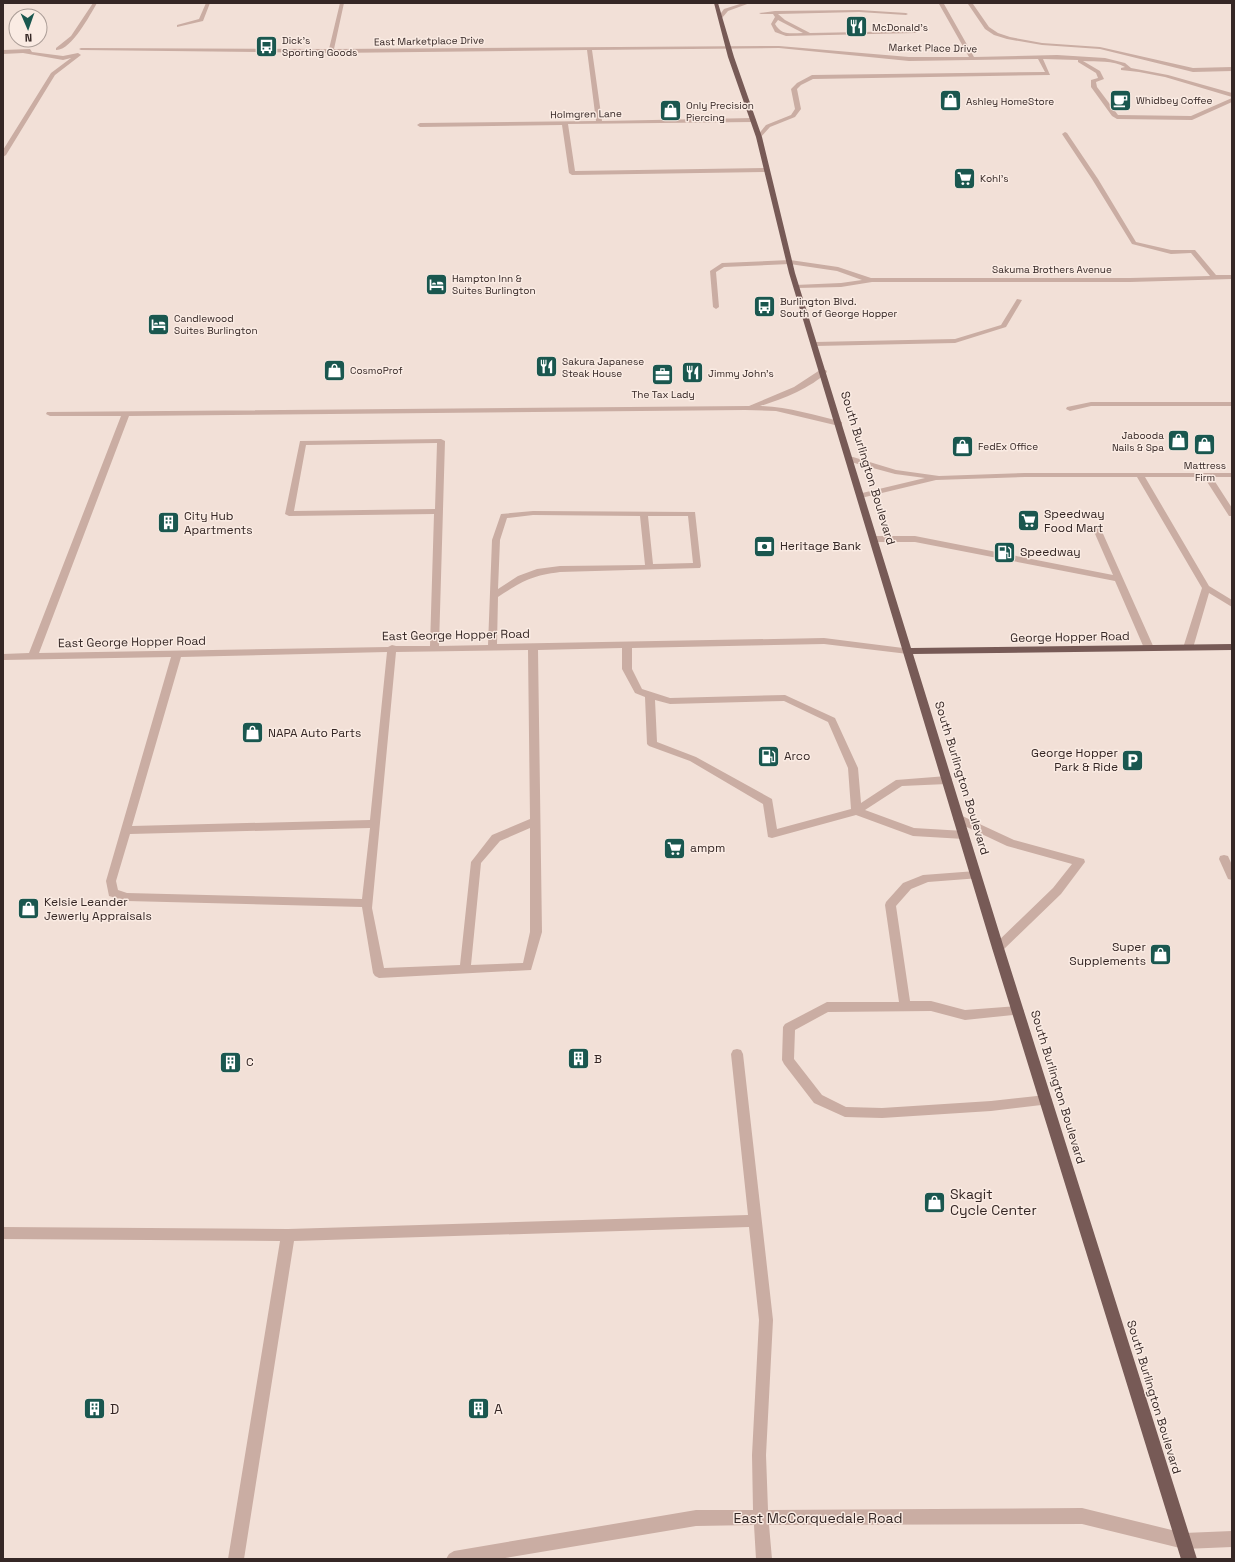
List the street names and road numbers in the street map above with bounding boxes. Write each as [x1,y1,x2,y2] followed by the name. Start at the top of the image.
[374,34,484,48] street label: East Marketplace Drive
[889,41,978,55] street label: Market Place Drive
[550,107,622,121] street label: Holmgren Lane
[992,263,1112,276] street label: Sakuma Brothers Avenue
[837,389,899,547] street label: South Burlington Boulevard
[382,626,530,644] street label: East George Hopper Road
[1010,628,1130,646] street label: George Hopper Road
[58,633,206,651] street label: East George Hopper Road
[931,699,993,857] street label: South Burlington Boulevard
[1027,1008,1089,1166] street label: South Burlington Boulevard
[1123,1318,1185,1476] street label: South Burlington Boulevard
[734,1509,902,1527] street label: East McCorquedale Road

